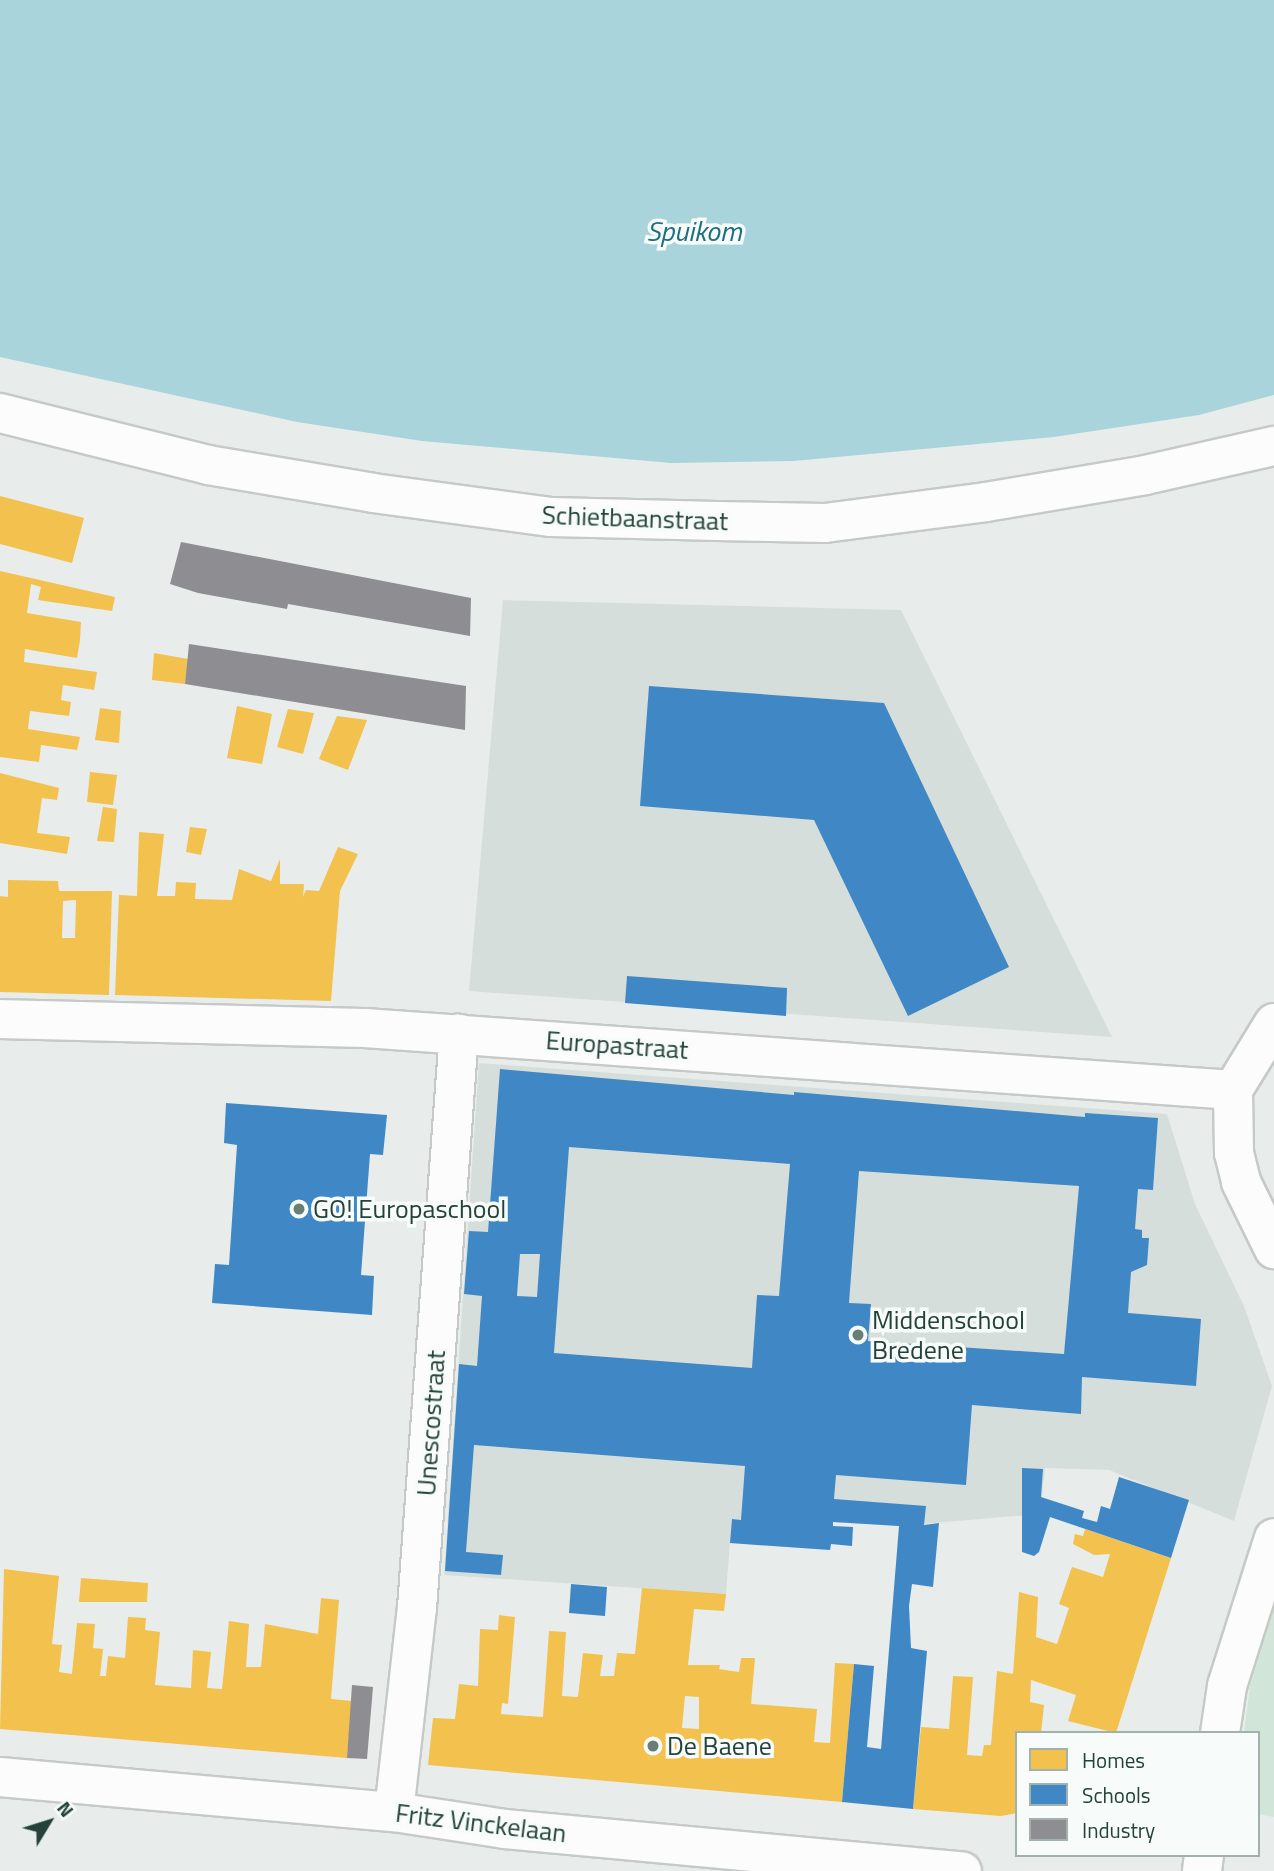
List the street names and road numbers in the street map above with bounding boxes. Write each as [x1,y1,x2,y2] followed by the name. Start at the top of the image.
[541,499,729,537] street label: Schietbaanstraat
[545,1024,689,1066] street label: Europastraat
[410,1349,452,1497] street label: Unescostraat
[394,1797,568,1849] street label: Fritz Vinckelaan

